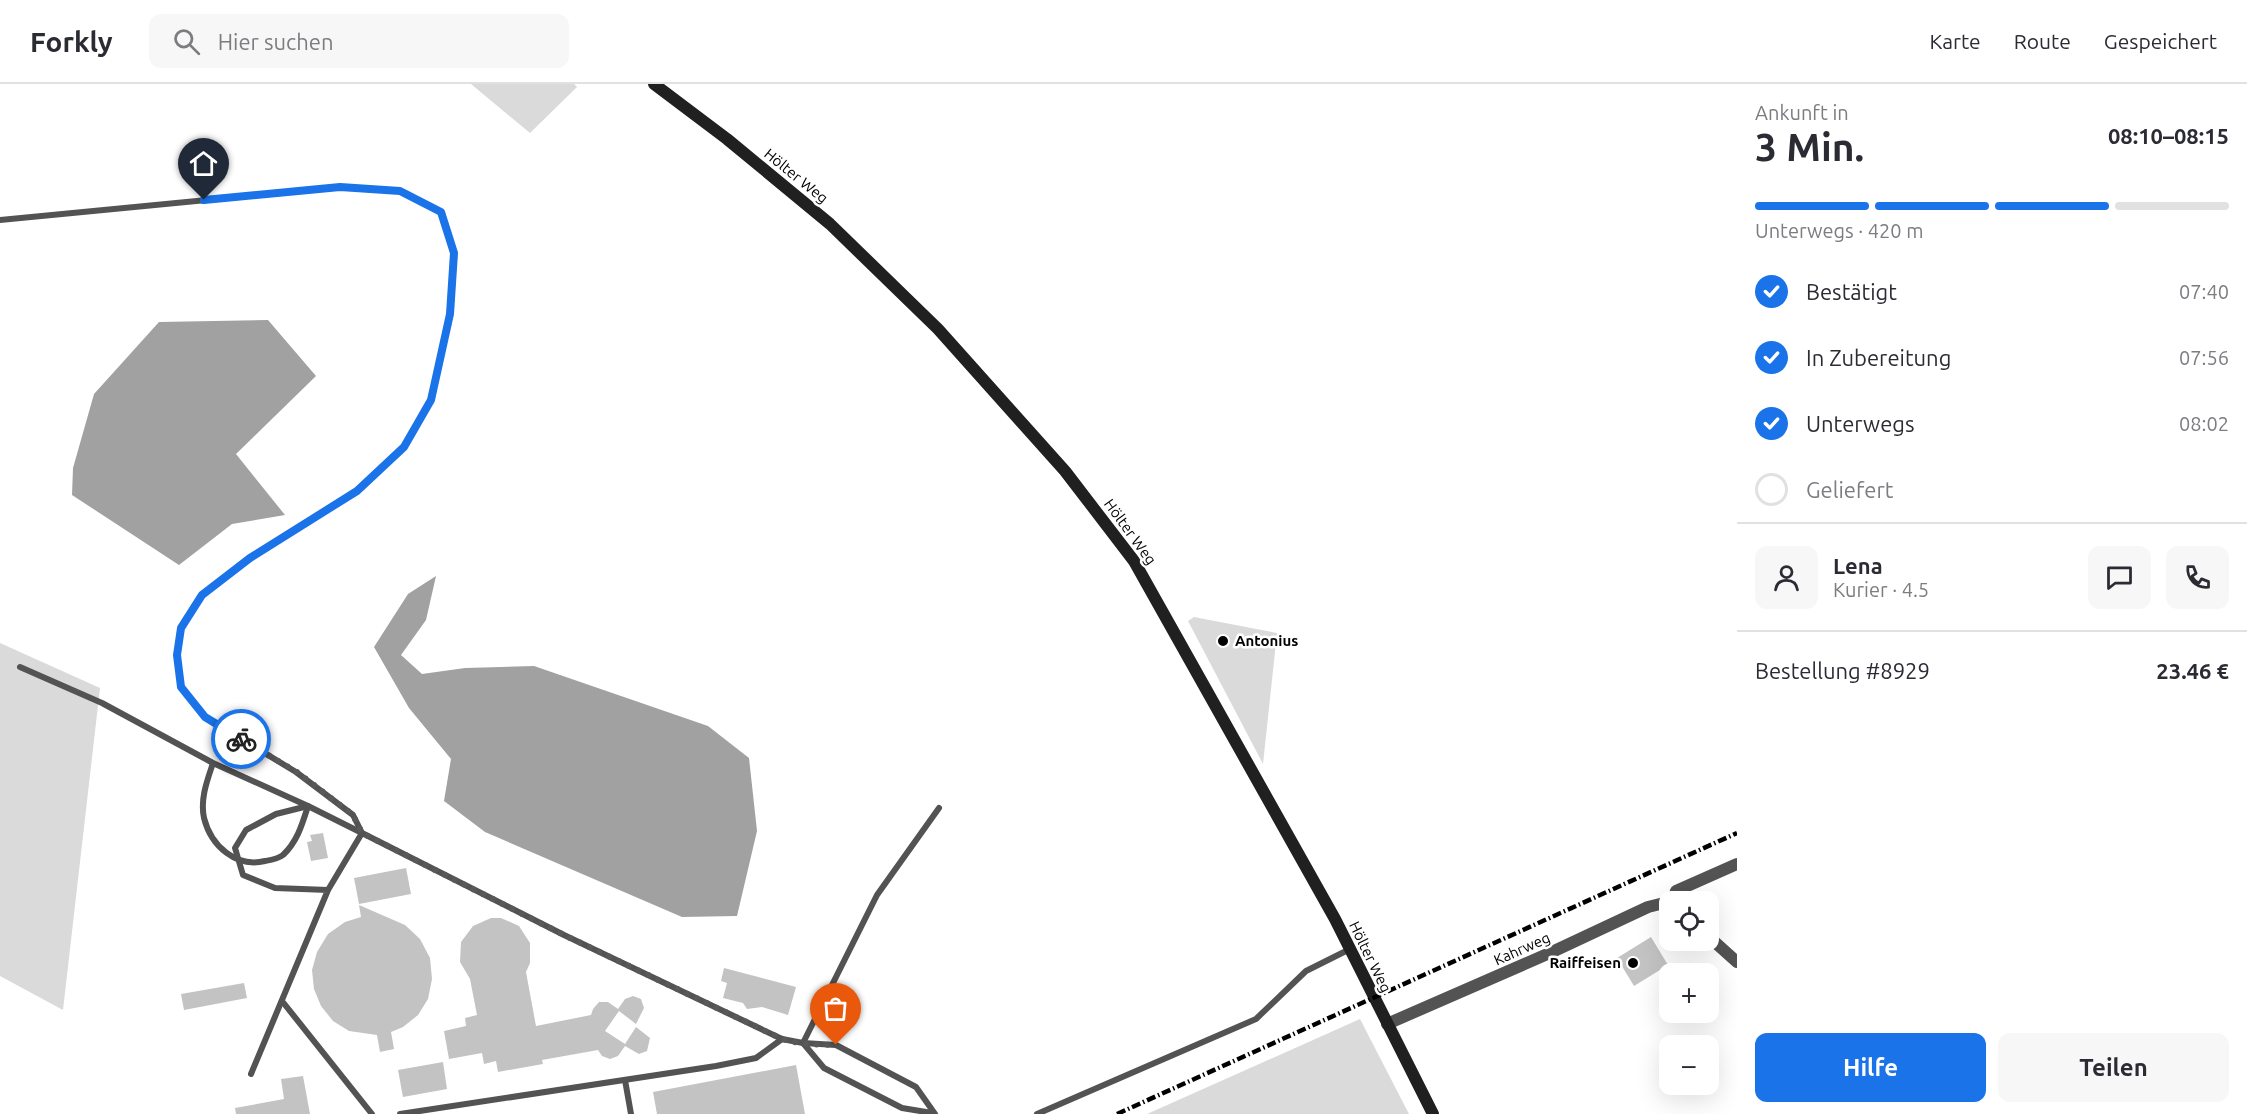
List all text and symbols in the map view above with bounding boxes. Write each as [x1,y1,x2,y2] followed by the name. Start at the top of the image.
[149,14,569,68] search box
[170,25,203,58] icon: search
[30,26,113,57] text: Forkly
[218,29,334,54] text: Hier suchen
[1929,29,1981,53] text: Karte
[2014,29,2071,53] text: Route
[2104,29,2217,53] text: Gespeichert
[1755,101,1849,124] text: Ankunft in
[2108,123,2229,148] text: 08:10–08:15
[1755,125,1864,168] text: 3 Min.
[178,138,229,200] pin
[761,145,832,206] street label: Hölter Weg
[187,147,220,180] icon: home
[1755,219,1923,242] text: Unterwegs · 420 m
[1755,275,1788,308] icon: check
[1806,279,1897,304] text: Bestätigt
[2179,280,2229,303] text: 07:40
[1755,341,1788,374] icon: check
[1806,345,1951,370] text: In Zubereitung
[2179,346,2229,369] text: 07:56
[1755,407,1788,440] icon: check
[1806,411,1915,436] text: Unterwegs
[2179,412,2229,435] text: 08:02
[1806,477,1893,502] text: Geliefert
[1101,496,1160,568] street label: Hölter Weg
[1755,546,1818,609] button: person
[2088,546,2151,609] button: chat
[2166,546,2229,609] button: phone
[1833,553,1883,578] text: Lena
[1833,578,1929,601] text: Kurier · 4.5
[1235,632,1298,649] place label: Antonius
[1216,634,1230,648] marker: Antonius
[1755,658,1930,683] text: Bestellung #8929
[2156,658,2229,683] text: 23.46 €
[211,709,271,769] courier
[225,723,258,756] icon: bike
[1659,891,1719,1095] map controls
[1659,891,1719,951] button: locate
[1346,918,1395,995] street label: Hölter Weg
[1491,929,1553,968] street label: Kahrweg
[1550,954,1621,971] place label: Raiffeisen
[1626,956,1640,970] marker: Raiffeisen
[1659,963,1719,1023] button: +
[810,983,861,1045] pin
[819,992,852,1025] icon: bag
[1755,1033,1986,1102] button: Hilfe
[1998,1033,2229,1102] button: Teilen
[1659,1035,1719,1095] button: −

